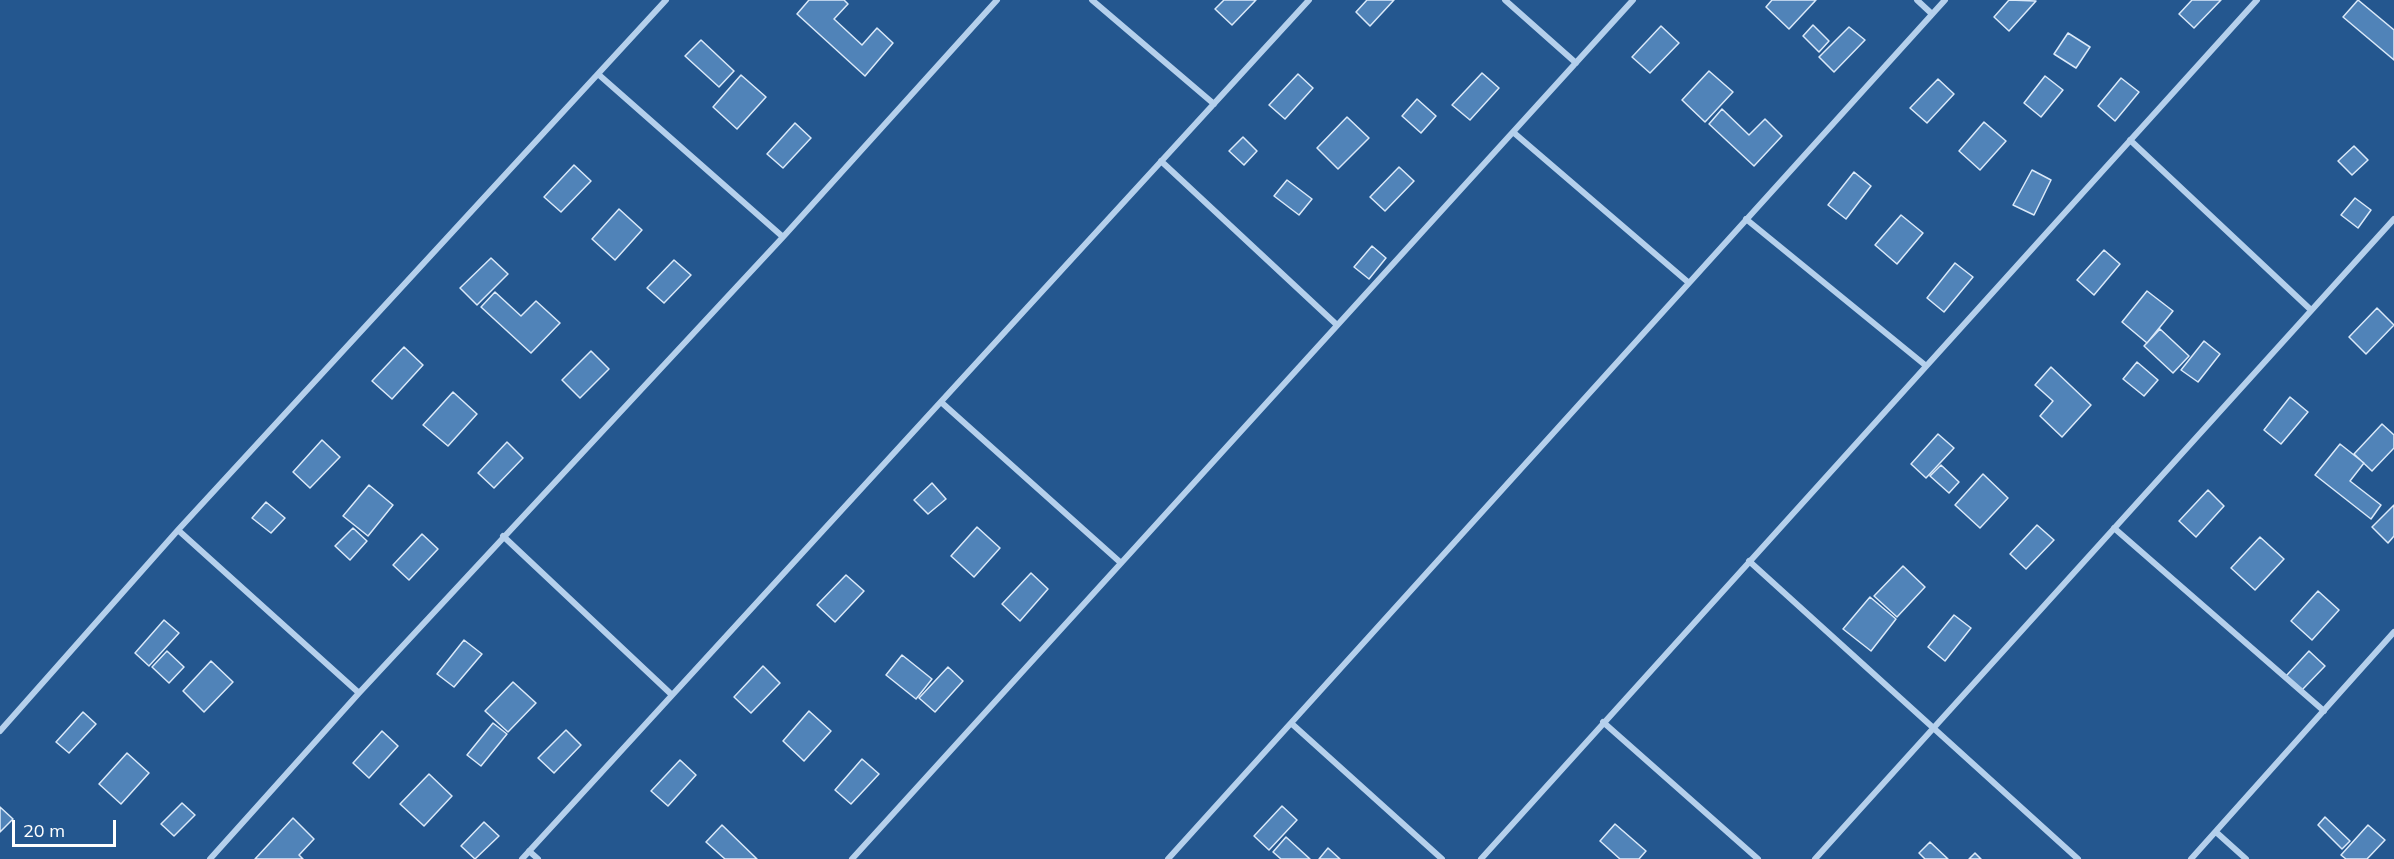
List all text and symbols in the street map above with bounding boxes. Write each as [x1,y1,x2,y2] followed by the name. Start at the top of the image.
[15,808,118,846] scale bar
[23,819,65,842] text: 20 m

